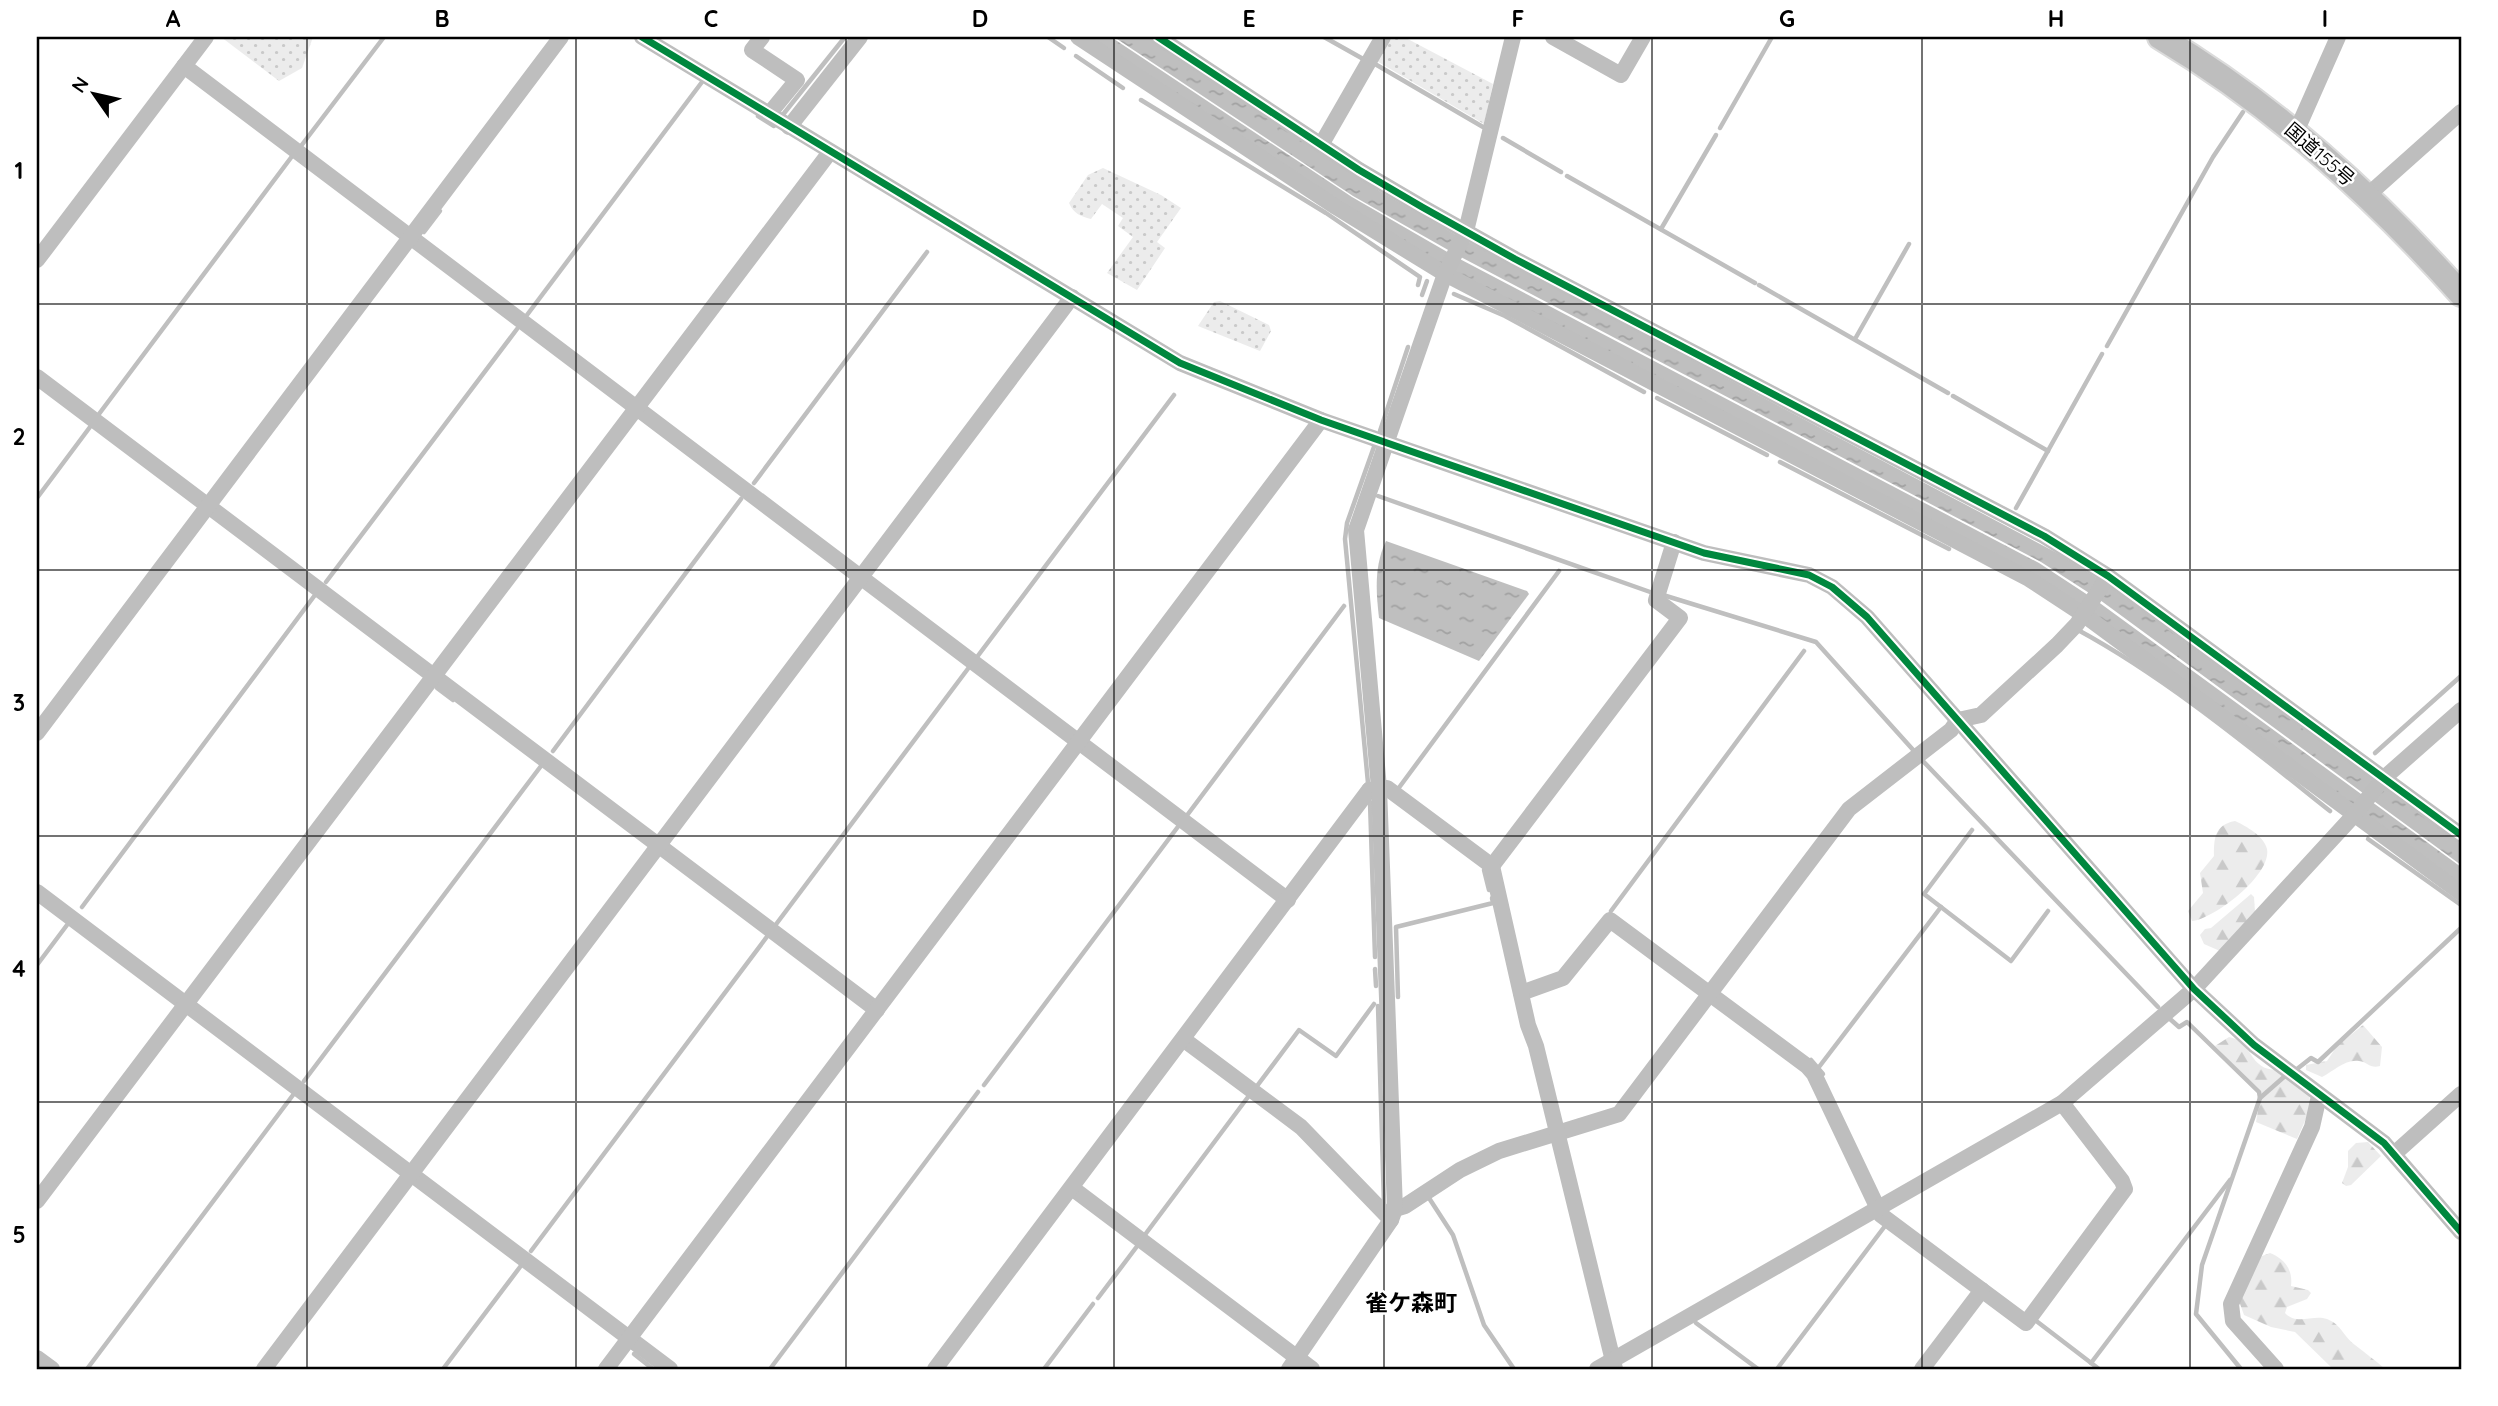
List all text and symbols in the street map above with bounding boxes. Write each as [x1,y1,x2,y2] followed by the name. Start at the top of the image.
[166,4,181,33] text: A
[434,4,450,33] text: B
[704,4,718,33] text: C
[972,4,988,33] text: D
[1242,4,1256,33] text: E
[1512,4,1524,33] text: F
[1779,4,1795,33] text: G
[2048,4,2064,33] text: H
[2322,4,2328,33] text: I
[60,60,130,130] north arrow
[66,72,94,97] text: N
[2280,117,2360,191] street label: 国道155号
[15,156,23,185] text: 1
[12,422,26,451] text: 2
[13,688,25,717] text: 3
[12,954,26,983] text: 4
[12,1220,26,1249] text: 5
[1365,1288,1457,1317] district label: 雀ケ森町

